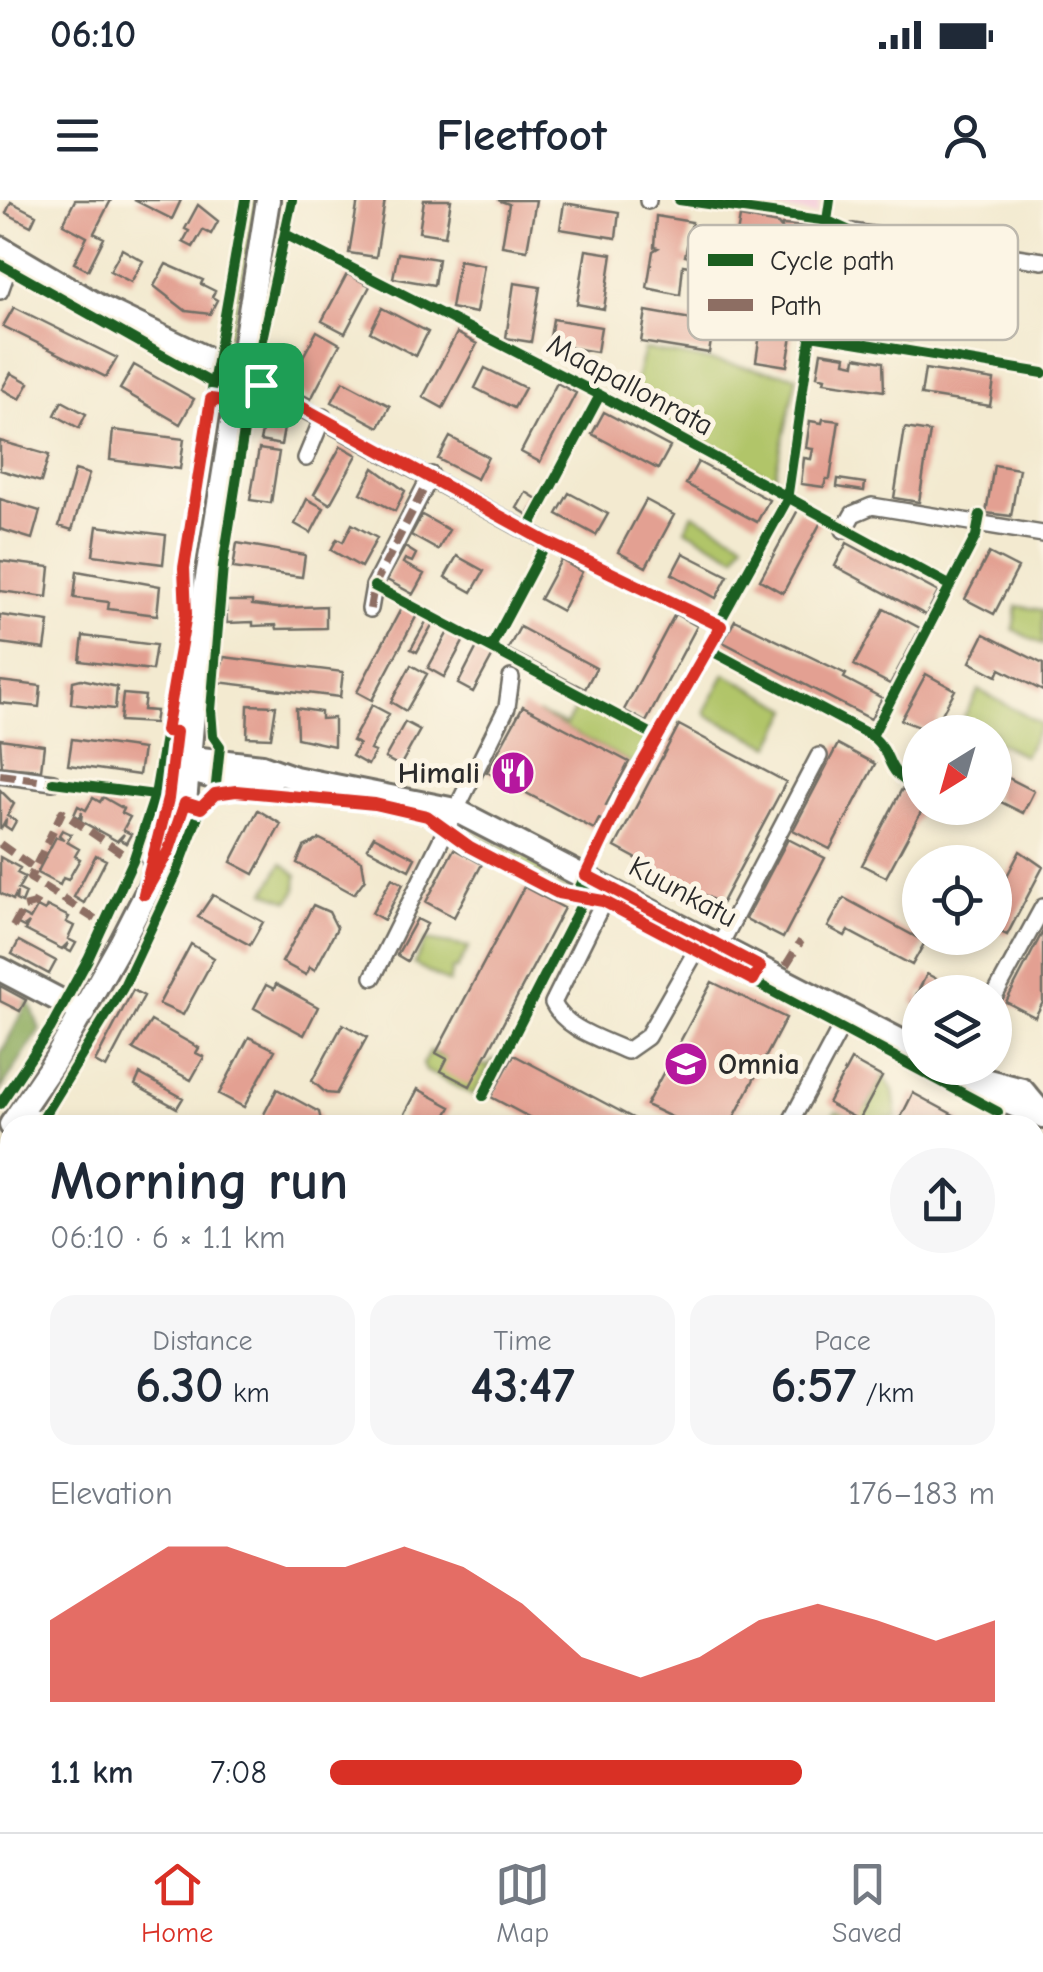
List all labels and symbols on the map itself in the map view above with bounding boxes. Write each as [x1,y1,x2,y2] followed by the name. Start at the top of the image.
[688,225,1018,340] legend
[770,245,895,277] text: Cycle path
[770,290,822,322] text: Path
[541,327,719,443] street label: Maapallonrata
[219,343,304,428] pin
[902,715,1012,825] north arrow
[490,750,536,796] restaurant icon: Himali
[398,756,480,791] place label: Himali
[623,849,743,935] street label: Kuunkatu
[663,1041,709,1087] school or university icon: Omnia
[718,1047,800,1082] place label: Omnia

